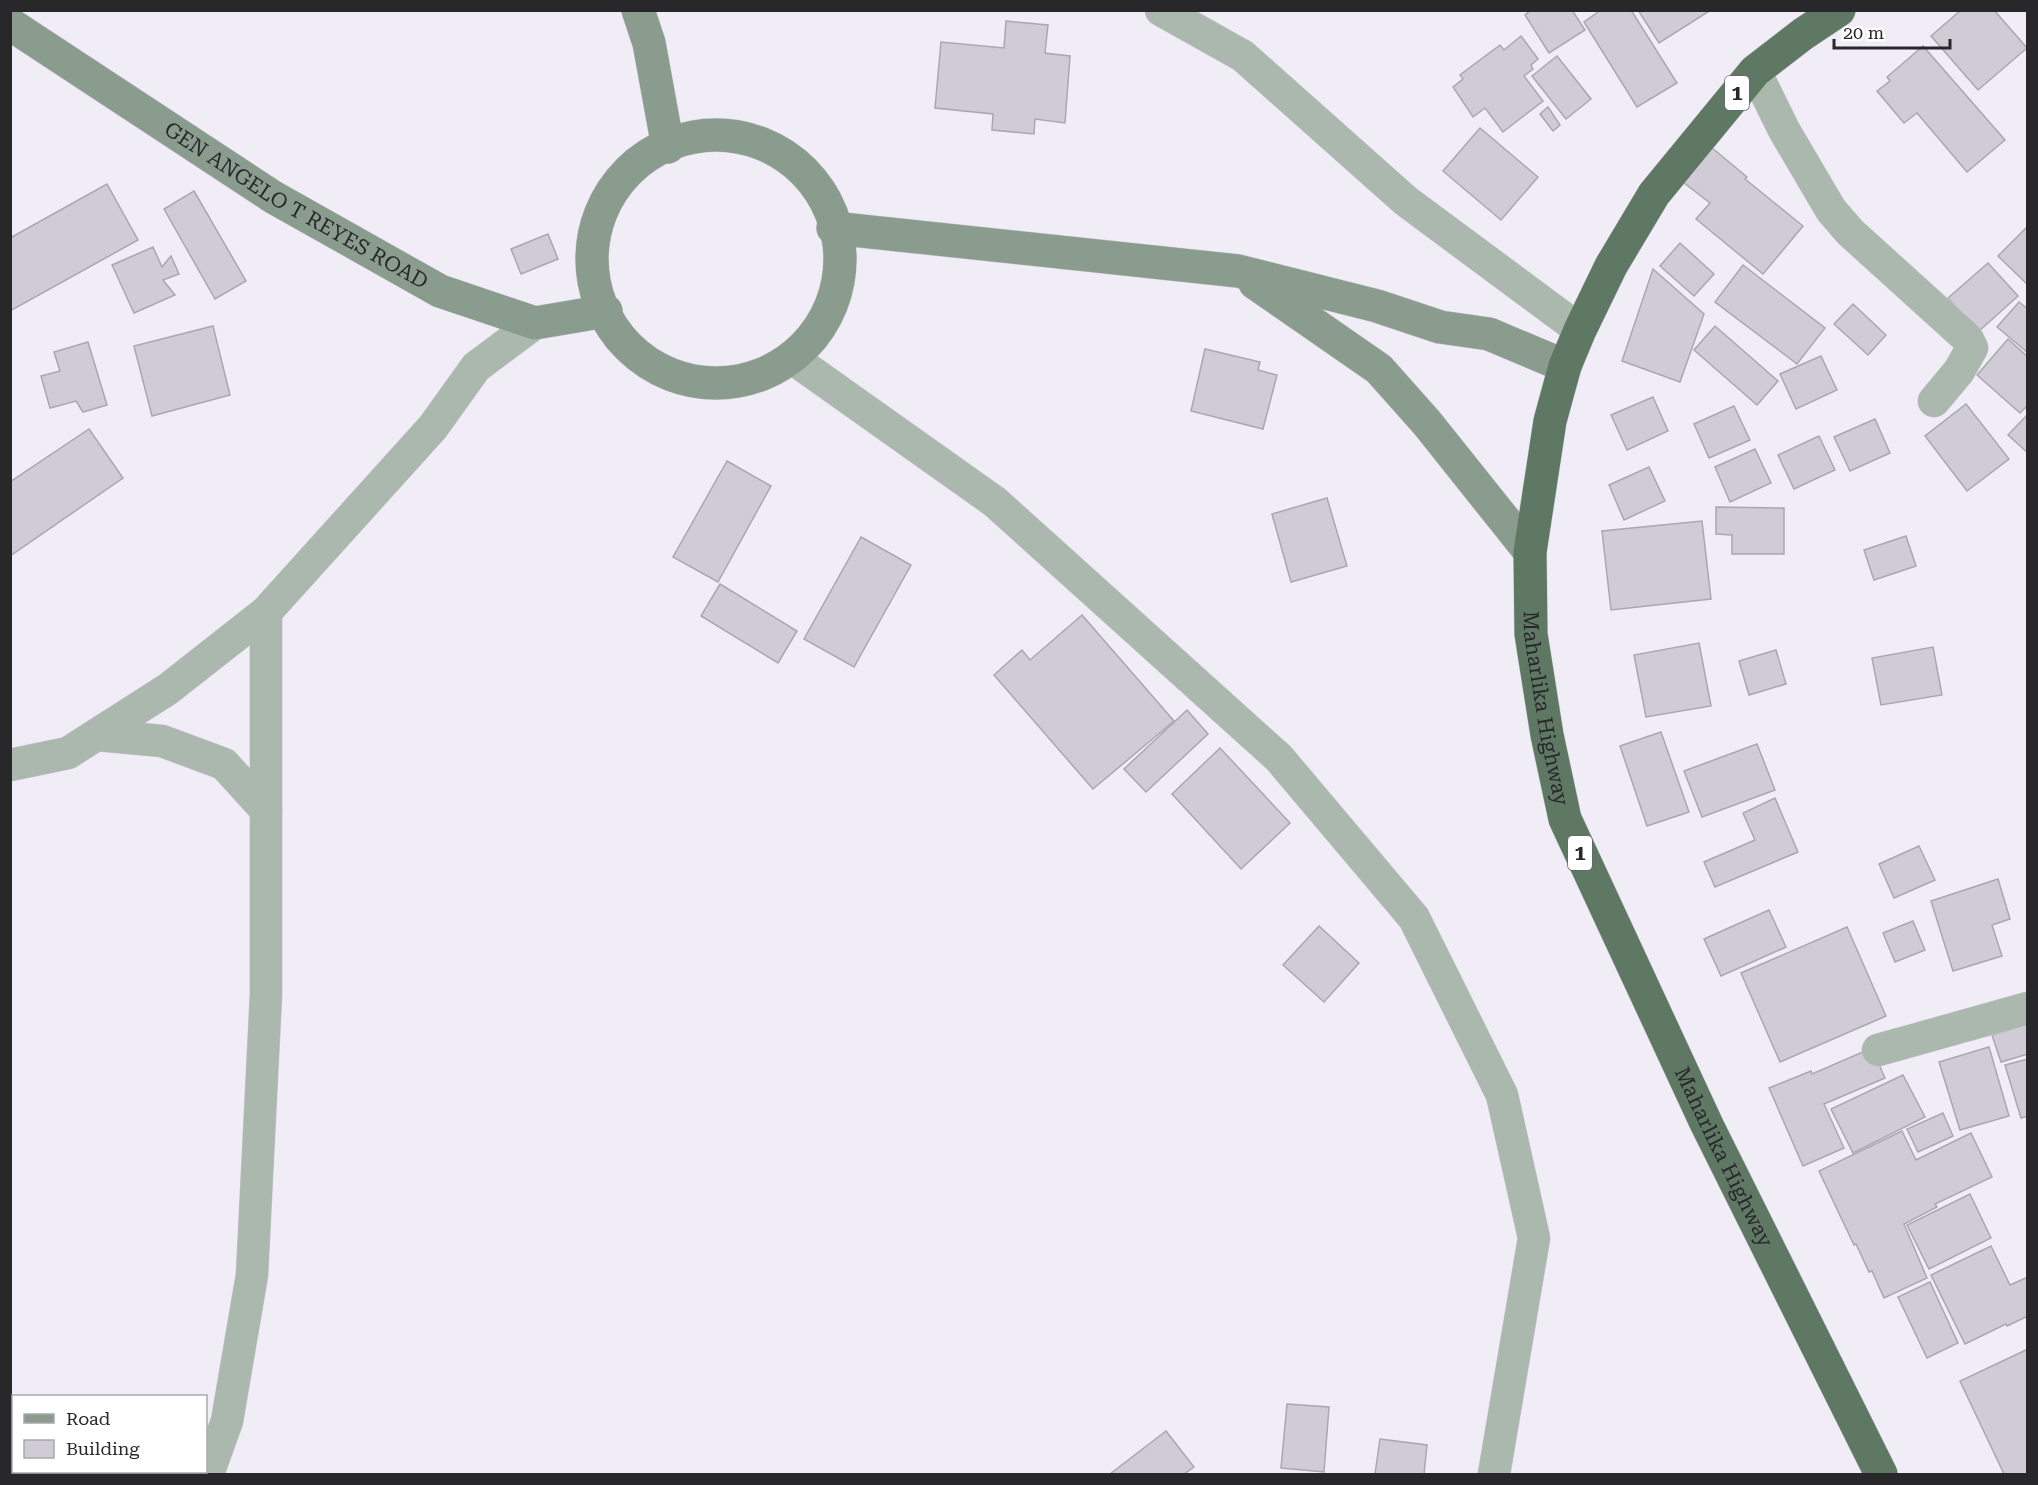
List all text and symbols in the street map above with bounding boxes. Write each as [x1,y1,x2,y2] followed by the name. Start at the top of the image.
[1834,12,1950,50] scale bar
[1843,22,1884,43] text: 20 m
[1725,76,1749,110] road number: 1
[160,117,432,294] street label: GEN ANGELO T REYES ROAD
[1519,611,1574,808] street label: Maharlika Highway
[1568,836,1592,870] road number: 1
[1670,1063,1778,1251] street label: Maharlika Highway
[12,1395,207,1473] legend
[66,1408,111,1429] text: Road
[66,1438,140,1459] text: Building

